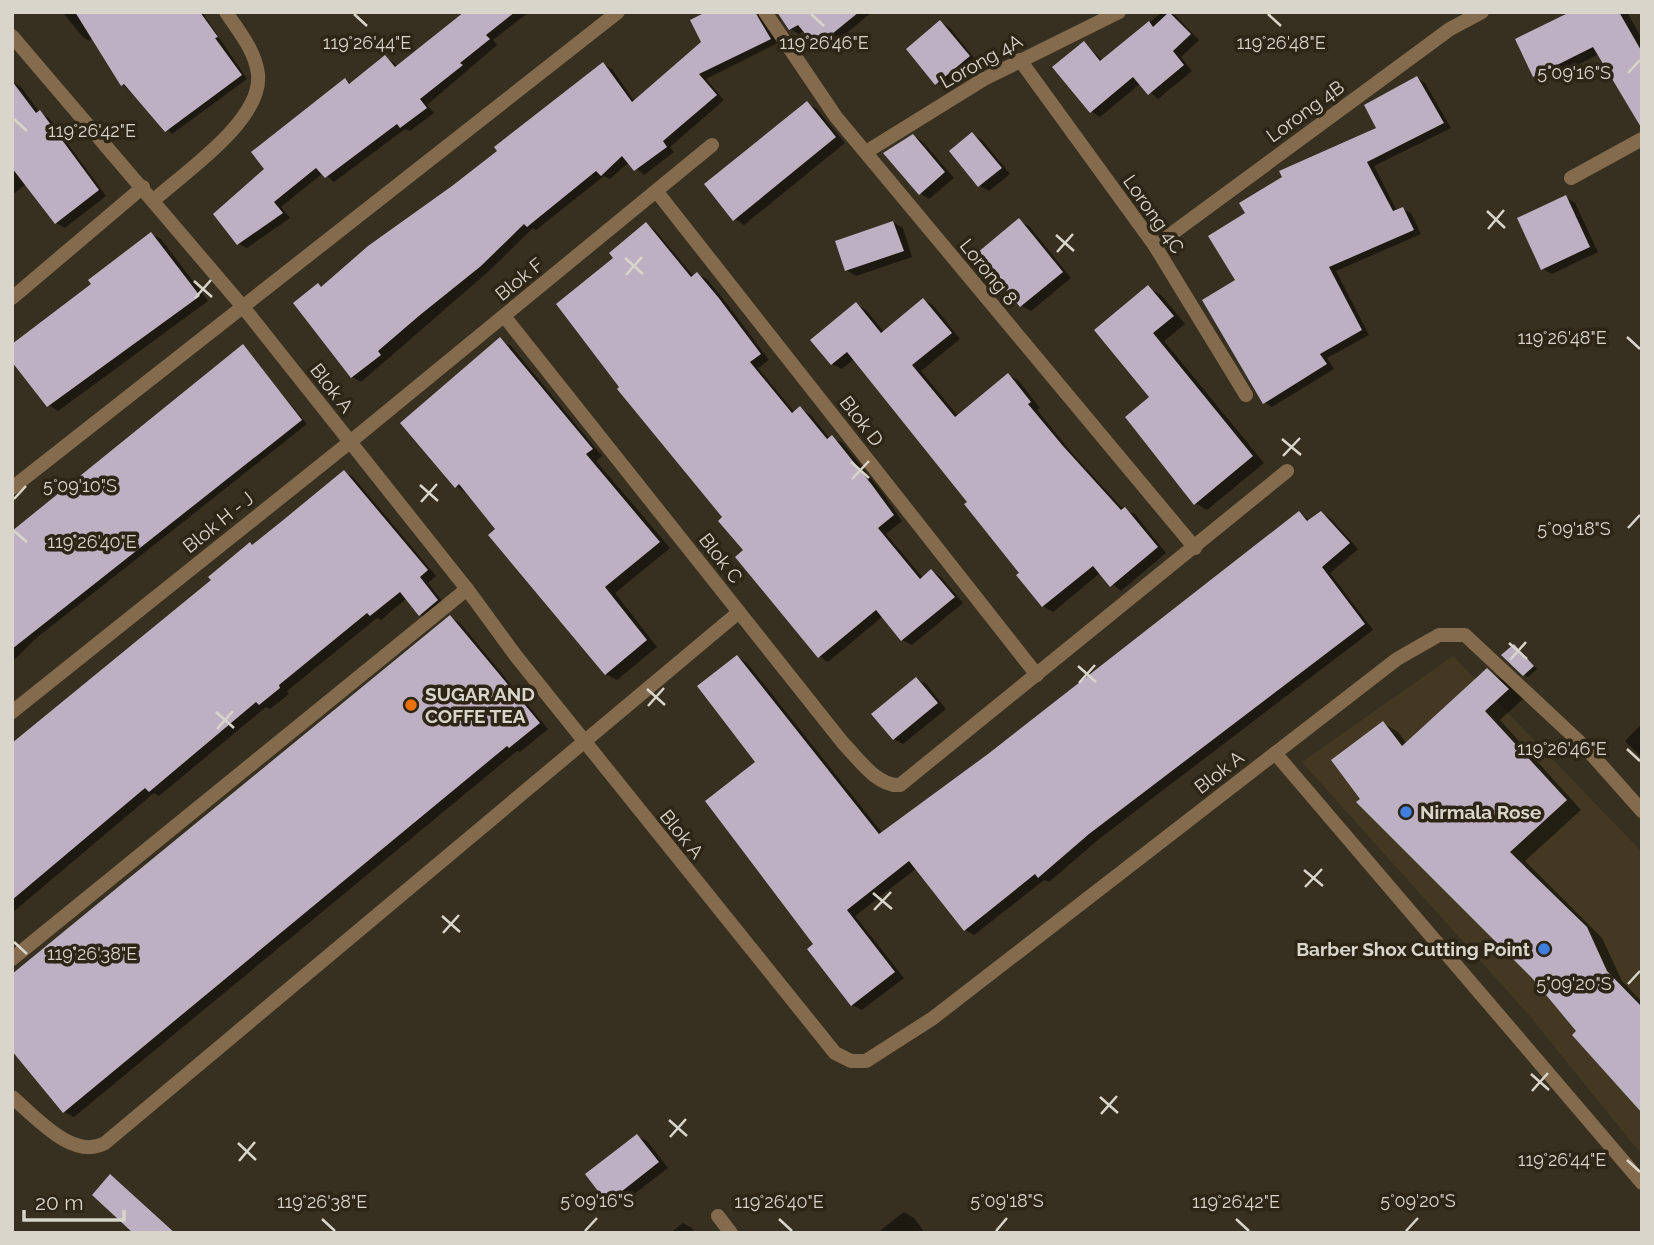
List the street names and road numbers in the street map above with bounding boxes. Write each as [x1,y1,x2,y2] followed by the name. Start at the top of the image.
[936,29,1026,93] street label: Lorong 4A
[1262,75,1348,147] street label: Lorong 4B
[1119,170,1189,258] street label: Lorong 4C
[956,234,1022,310] street label: Lorong 8
[491,253,547,305] street label: Blok F
[306,359,358,417] street label: Blok A
[836,392,888,450] street label: Blok D
[178,487,258,557] street label: Blok H - J
[695,529,747,587] street label: Blok C
[1190,746,1248,798] street label: Blok A
[656,805,708,863] street label: Blok A

